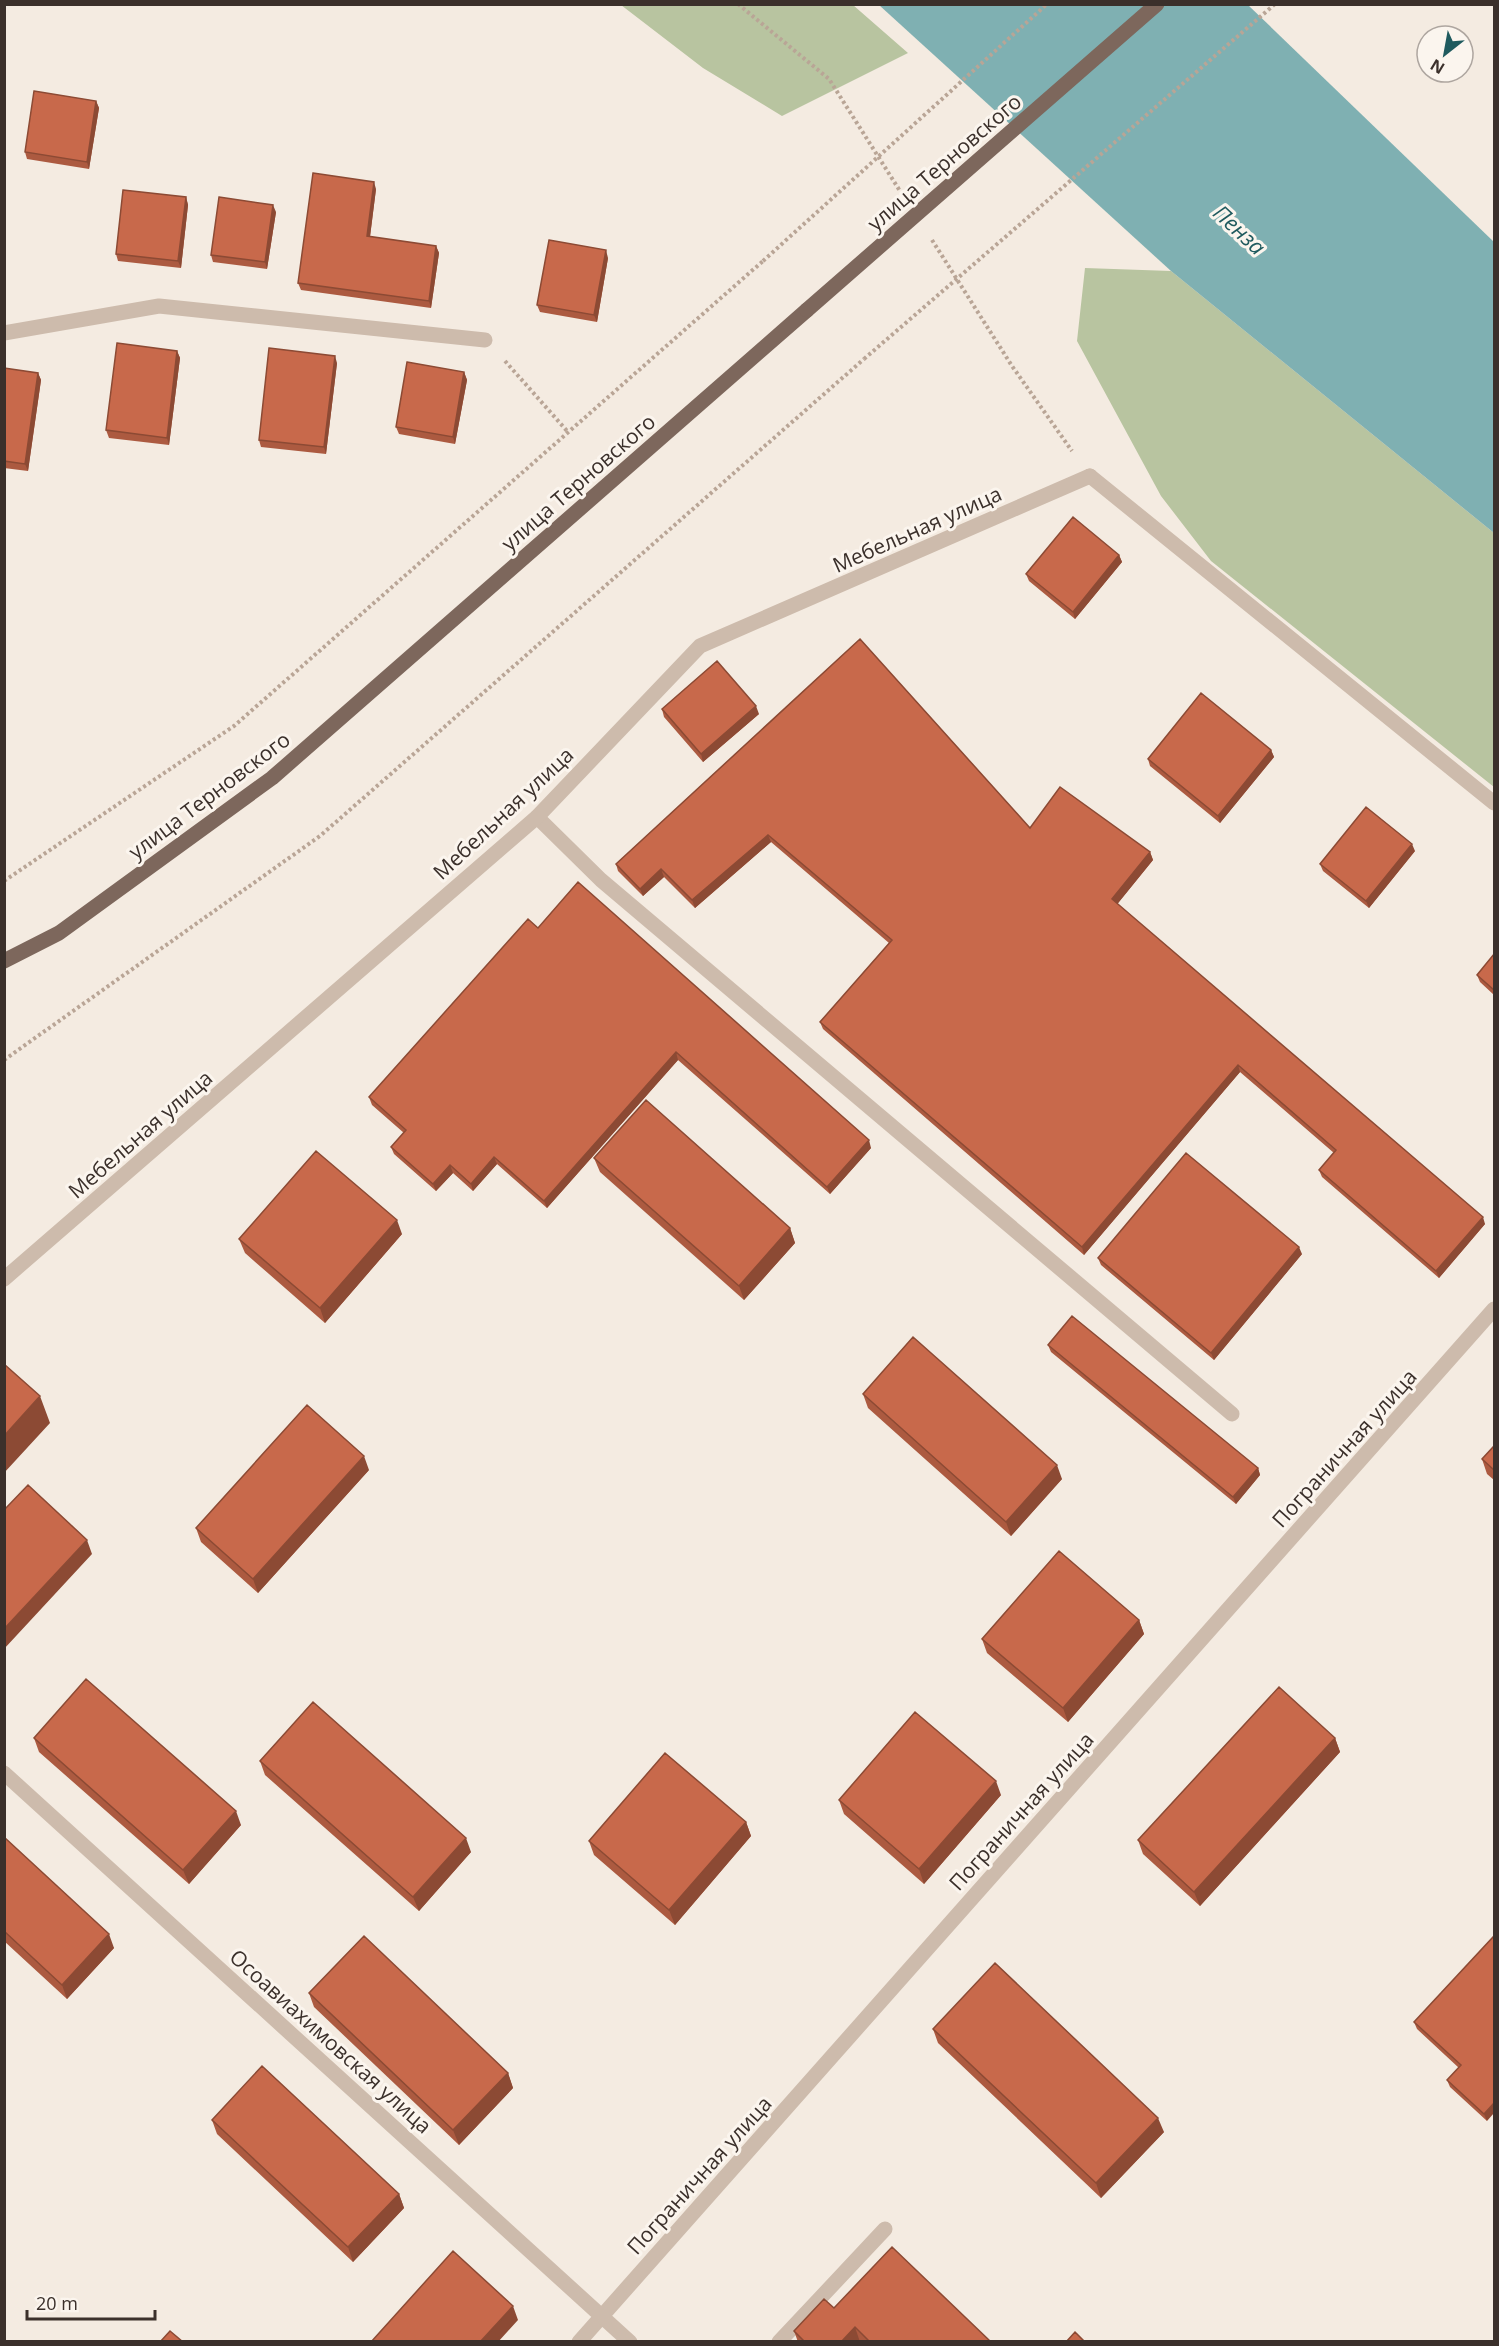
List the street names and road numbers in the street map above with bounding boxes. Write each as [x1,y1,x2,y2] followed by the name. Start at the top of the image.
[861,87,1027,237] street label: улица Терновского
[495,407,661,557] street label: улица Терновского
[828,479,1006,579] street label: Мебельная улица
[122,725,296,865] street label: улица Терновского
[427,741,579,885] street label: Мебельная улица
[62,1064,218,1204] street label: Мебельная улица
[1265,1363,1423,1533] street label: Пограничная улица
[942,1726,1100,1896] street label: Пограничная улица
[224,1943,438,2139] street label: Осоавиахимовская улица
[620,2090,778,2260] street label: Пограничная улица

